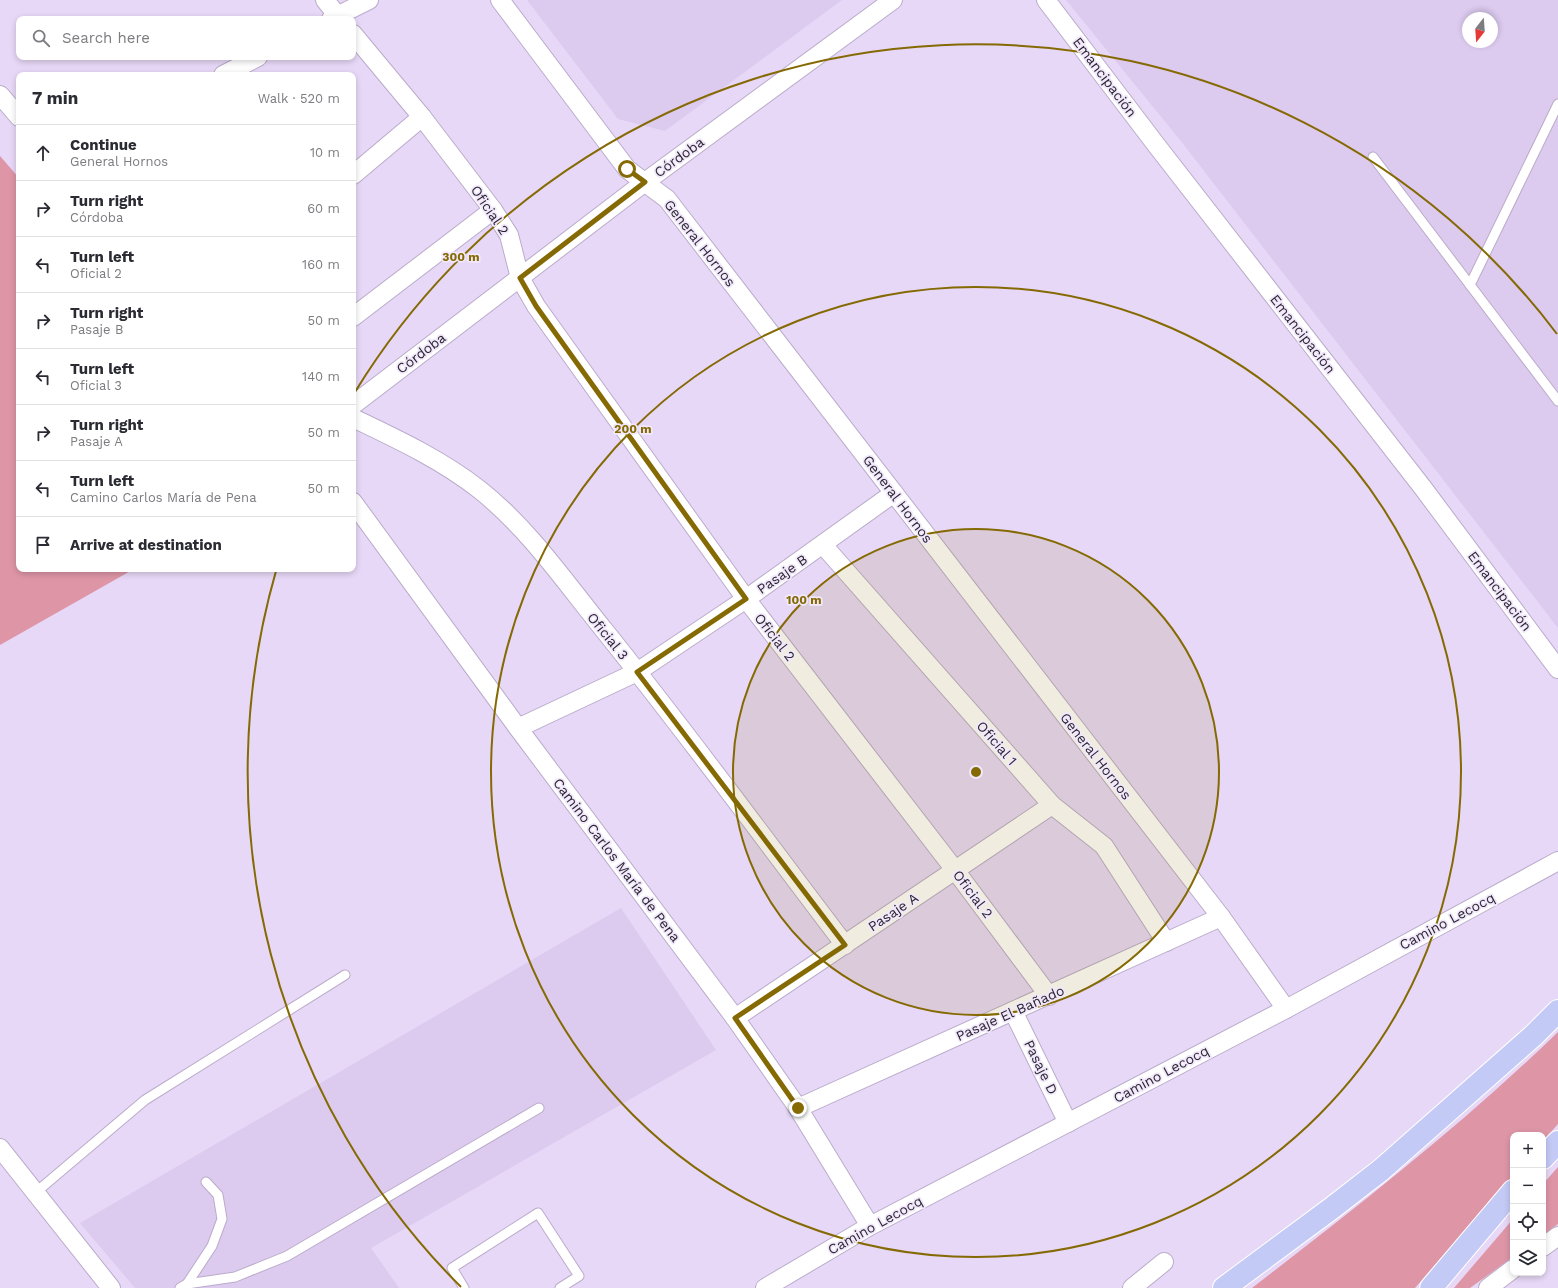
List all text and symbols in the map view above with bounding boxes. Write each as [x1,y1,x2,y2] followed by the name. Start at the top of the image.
[1462,12,1498,48] north arrow
[16,16,356,60] search box
[30,27,52,49] icon: search
[62,29,150,47] text: Search here
[1070,34,1140,120] street label: Emancipación
[32,88,78,108] text: 7 min
[258,91,340,106] text: Walk · 520 m
[651,134,707,180] street label: Córdoba
[70,136,137,154] text: Continue
[32,142,54,164] icon: ahead
[310,145,340,160] text: 10 m
[70,154,168,169] text: General Hornos
[618,160,636,178] route start
[468,182,512,238] street label: Oficial 2
[70,192,143,210] text: Turn right
[661,196,739,290] street label: General Hornos
[32,198,54,220] icon: right
[307,201,340,216] text: 60 m
[70,210,123,225] text: Córdoba
[70,248,134,266] text: Turn left
[442,250,480,264] text: 300 m
[32,254,54,276] icon: left
[302,257,340,272] text: 160 m
[70,266,122,281] text: Oficial 2
[1267,291,1339,377] street label: Emancipación
[70,304,143,322] text: Turn right
[32,310,54,332] icon: right
[308,313,340,328] text: 50 m
[70,322,123,337] text: Pasaje B
[393,329,449,377] street label: Córdoba
[70,360,134,378] text: Turn left
[32,366,54,388] icon: left
[302,369,340,384] text: 140 m
[70,378,122,393] text: Oficial 3
[70,416,143,434] text: Turn right
[32,422,54,444] icon: right
[614,422,652,436] text: 200 m
[308,425,340,440] text: 50 m
[70,434,123,449] text: Pasaje A
[860,452,936,546] street label: General Hornos
[70,472,134,490] text: Turn left
[32,478,54,500] icon: left
[308,481,340,496] text: 50 m
[70,490,257,505] text: Camino Carlos María de Pena
[32,534,54,556] icon: arrive
[70,536,222,554] text: Arrive at destination
[1465,548,1535,634] street label: Emancipación
[754,551,810,597] street label: Pasaje B
[786,593,822,607] text: 100 m
[584,609,632,663] street label: Oficial 3
[751,610,799,664] street label: Oficial 2
[1057,709,1135,803] street label: General Hornos
[974,718,1020,768] street label: Oficial 1
[969,765,983,779] centre of rings
[550,775,684,945] street label: Camino Carlos María de Pena
[950,867,996,921] street label: Oficial 2
[865,889,921,935] street label: Pasaje A
[1397,889,1497,953] street label: Camino Lecocq
[953,982,1067,1044] street label: Pasaje El Bañado
[1021,1037,1061,1097] street label: Pasaje D
[1111,1042,1211,1106] street label: Camino Lecocq
[789,1099,807,1117] route end
[1510,1132,1546,1276] map controls
[1510,1132,1546,1168] button: +
[1510,1168,1546,1204] button: −
[825,1192,925,1258] street label: Camino Lecocq
[1510,1204,1546,1240] button: locate
[1510,1240,1546,1276] button: layers

